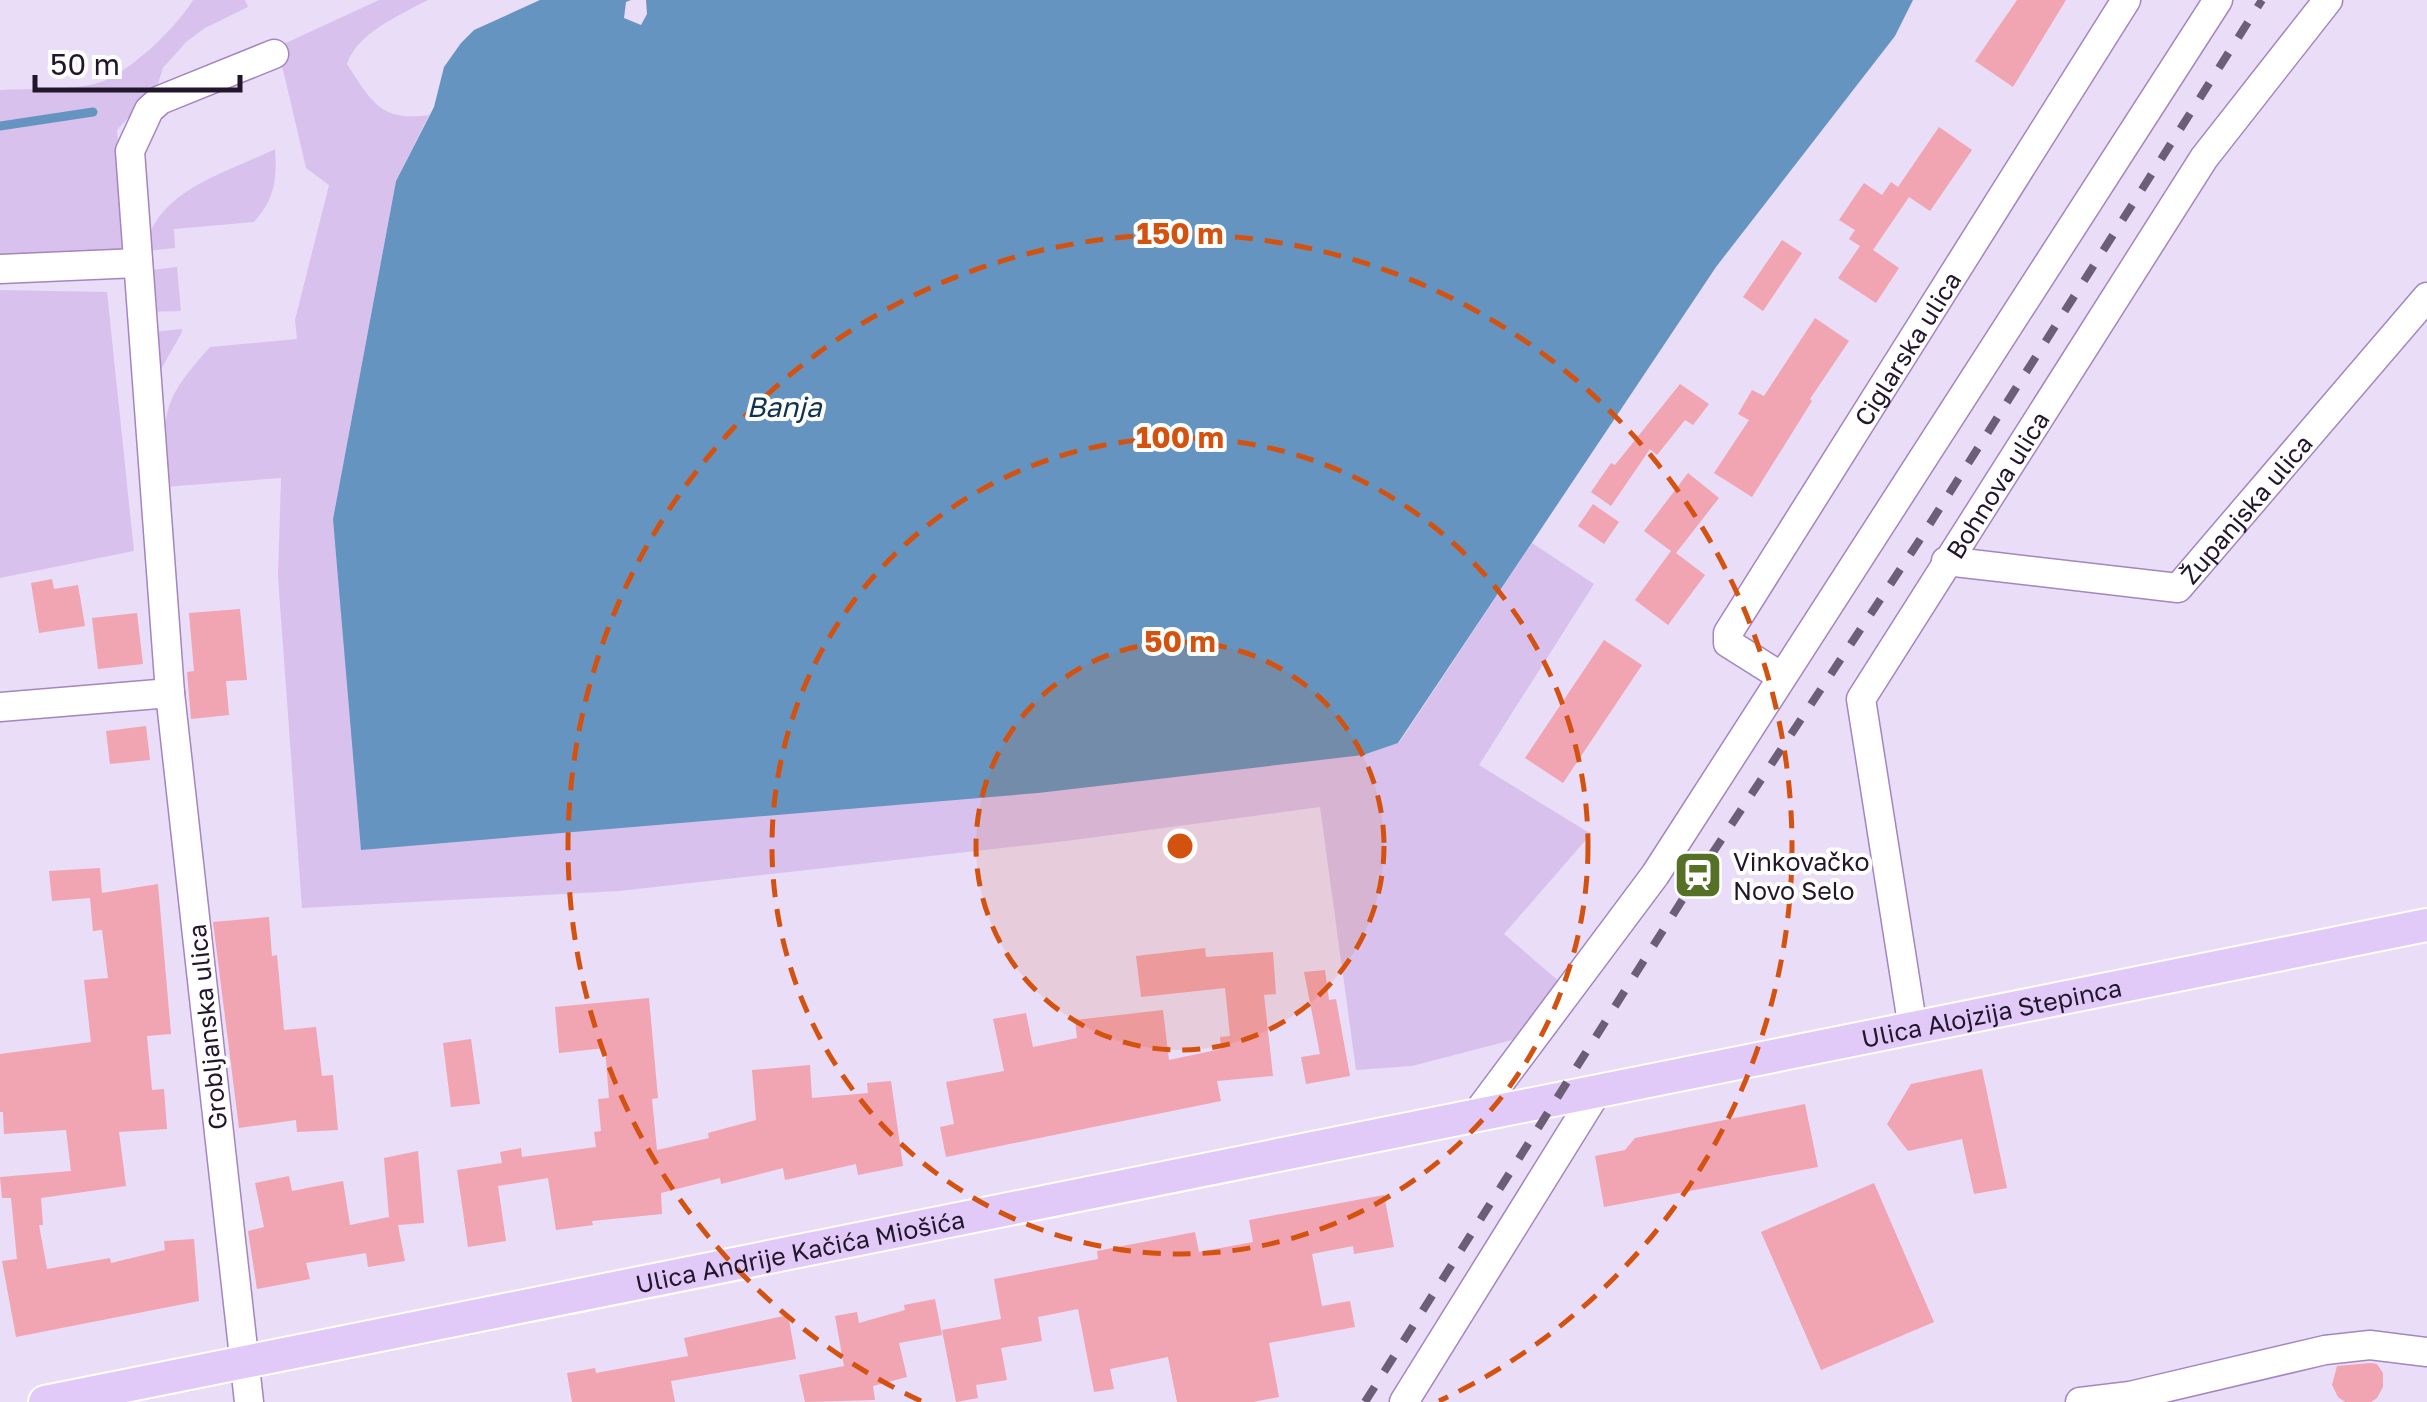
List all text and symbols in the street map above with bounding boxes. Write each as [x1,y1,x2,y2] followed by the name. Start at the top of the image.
[35,30,240,92] scale bar
[50,46,120,82] text: 50 m
[1137,215,1224,251] text: 150 m
[1847,266,1967,431] street label: Ciglarska ulica
[746,390,823,423] water label: Banja
[1939,405,2055,564] street label: Bohnova ulica
[1136,419,1224,455] text: 100 m
[2173,428,2318,590] street label: Županjska ulica
[1144,623,1216,659] text: 50 m
[1162,828,1198,864] centre of rings
[1733,846,1870,906] place label: Vinkovačko Novo Selo
[1672,849,1724,901] station icon: Vinkovačko Novo Selo
[181,923,233,1131] street label: Grobljanska ulica
[1859,971,2124,1053] street label: Ulica Alojzija Stepinca
[633,1203,967,1299] street label: Ulica Andrije Kačića Miošića

